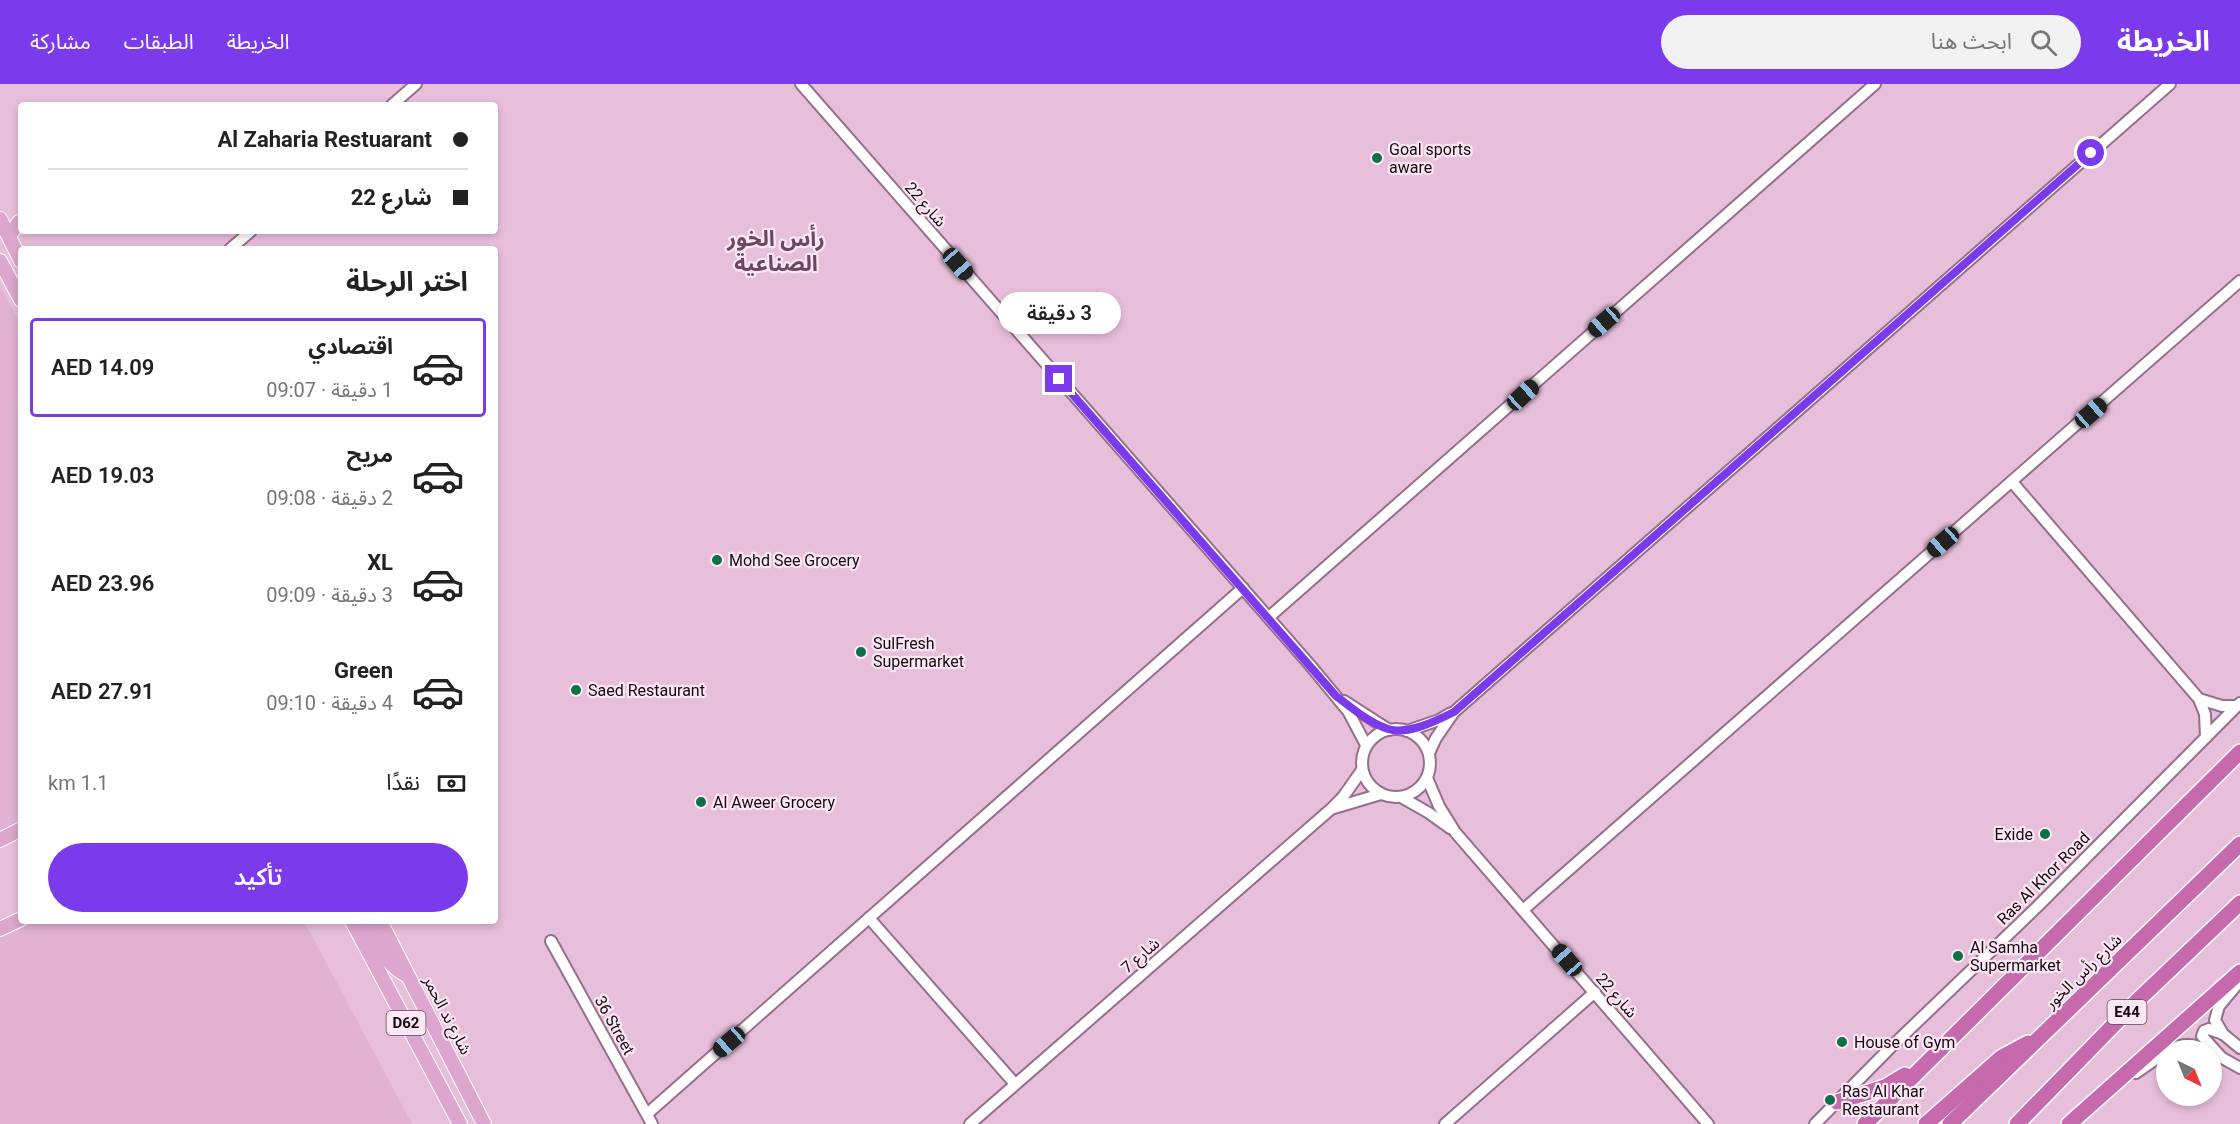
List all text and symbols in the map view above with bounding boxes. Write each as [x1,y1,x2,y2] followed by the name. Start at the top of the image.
[1661,15,2081,69] search box
[2117,25,2210,58] text: الخريطة
[2027,26,2060,59] icon: search
[1931,29,2012,54] text: ابحث هنا
[30,30,91,54] text: مشاركة
[124,30,194,54] text: الطبقات
[227,30,290,54] text: الخريطة
[218,127,432,152] text: Al Zaharia Restuarant
[2077,139,2104,166] route start
[1389,140,1471,177] place label: Goal sports aware
[1370,151,1384,165] marker: Goal sports aware
[899,178,950,233] street label: شارع 22
[351,185,432,210] text: شارع 22
[726,224,825,276] district label: رأس الخور الصناعية
[939,245,977,283] car
[346,266,468,298] text: اختر الرحلة
[998,292,1120,334] callout: 3 دقيقة
[1027,301,1092,325] text: 3 دقيقة
[1585,303,1623,341] car
[308,334,393,359] text: اقتصادي
[411,341,465,395] icon: car
[51,355,154,380] text: AED 14.09
[1045,365,1072,392] route end
[1504,376,1542,414] car
[266,378,393,402] text: 1 دقيقة · 09:07
[2072,394,2110,432] car
[347,442,393,467] text: مريح
[411,449,465,503] icon: car
[51,463,154,488] text: AED 19.03
[266,486,393,510] text: 2 دقيقة · 09:08
[1924,523,1962,561] car
[367,550,393,575] text: XL
[729,551,860,570] place label: Mohd See Grocery
[710,553,724,567] marker: Mohd See Grocery
[411,557,465,611] icon: car
[51,571,154,596] text: AED 23.96
[266,583,393,607] text: 3 دقيقة · 09:09
[873,634,964,671] place label: SulFresh Supermarket
[854,645,868,659] marker: SulFresh Supermarket
[334,658,393,683] text: Green
[411,665,465,719] icon: car
[51,679,154,704] text: AED 27.91
[588,681,705,700] place label: Saed Restaurant
[569,683,583,697] marker: Saed Restaurant
[266,691,393,715] text: 4 دقيقة · 09:10
[435,767,468,800] icon: cash
[386,770,420,795] text: نقدًا
[48,771,108,795] text: 1.1 km
[713,793,836,812] place label: Al Aweer Grocery
[694,795,708,809] marker: Al Aweer Grocery
[1995,825,2033,844] place label: Exide
[2038,827,2052,841] marker: Exide
[1993,828,2094,929] street label: Ras Al Khor Road
[48,843,468,912] button: تأكيد
[2040,930,2128,1016] street label: شارع رأس الخور
[1117,934,1165,979] street label: شارع 7
[1970,938,2061,975] place label: Al Samha Supermarket
[1548,941,1586,979] car
[1951,949,1965,963] marker: Al Samha Supermarket
[1590,969,1641,1024] street label: شارع 22
[417,972,475,1059] street label: شارع ند الحمر
[591,993,638,1058] street label: 36 Street
[2108,1000,2146,1024] road number: E44
[386,1011,426,1035] road number: D62
[710,1023,748,1061] car
[1854,1033,1955,1052] place label: House of Gym
[1835,1035,1849,1049] marker: House of Gym
[2156,1040,2222,1106] north arrow
[2156,1040,2222,1106] map controls
[1842,1082,1925,1119] place label: Ras Al Khar Restaurant
[1823,1093,1837,1107] marker: Ras Al Khar Restaurant

